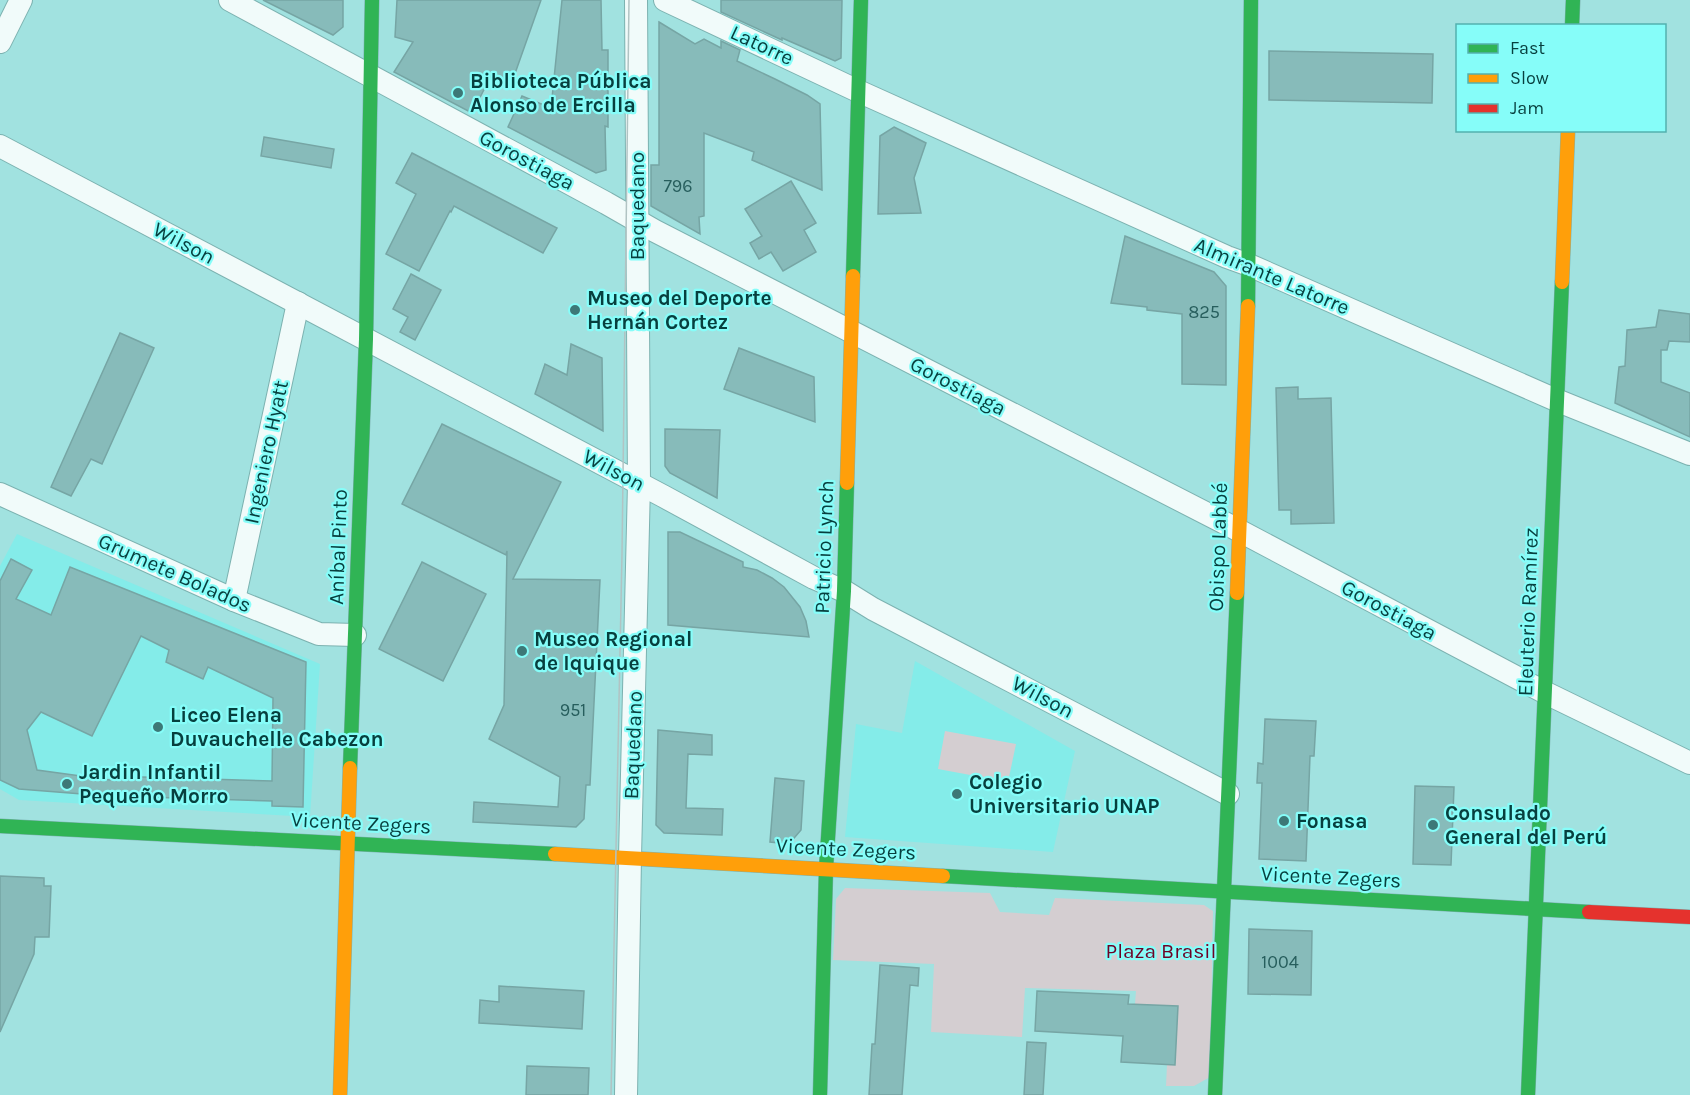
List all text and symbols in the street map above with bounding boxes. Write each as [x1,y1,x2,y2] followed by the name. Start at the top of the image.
[727,20,797,70] street label: Latorre
[1456,24,1666,132] legend
[1510,37,1545,59] text: Fast
[1510,67,1549,89] text: Slow
[470,69,652,117] place label: Biblioteca Pública Alonso de Ercilla
[451,86,465,100] marker: Biblioteca Pública Alonso de Ercilla
[1510,97,1544,119] text: Jam
[475,125,579,195] street label: Gorostiaga
[625,152,649,260] street label: Baquedano
[663,175,693,197] house number: 796
[149,217,219,269] street label: Wilson
[1191,233,1353,319] street label: Almirante Latorre
[587,286,772,334] place label: Museo del Deporte Hernán Cortez
[1188,301,1220,323] house number: 825
[568,303,582,317] marker: Museo del Deporte Hernán Cortez
[906,352,1010,420] street label: Gorostiaga
[239,378,293,526] street label: Ingeniero Hyatt
[579,444,649,496] street label: Wilson
[810,480,838,614] street label: Patricio Lynch
[1204,482,1232,612] street label: Obispo Labbé
[324,489,352,605] street label: Aníbal Pinto
[1513,527,1543,697] street label: Eleuterio Ramírez
[95,529,255,617] street label: Grumete Bolados
[1337,575,1441,645] street label: Gorostiaga
[534,627,692,676] place label: Museo Regional de Iquique
[515,644,529,658] marker: Museo Regional de Iquique
[1008,671,1078,723] street label: Wilson
[619,690,647,800] street label: Baquedano
[560,699,586,721] house number: 951
[170,703,383,751] place label: Liceo Elena Duvauchelle Cabezon
[151,720,165,734] marker: Liceo Elena Duvauchelle Cabezon
[79,760,228,809] place label: Jardin Infantil Pequeño Morro
[969,770,1159,818] place label: Colegio Universitario UNAP
[60,777,74,791] marker: Jardin Infantil Pequeño Morro
[950,787,964,801] marker: Colegio Universitario UNAP
[1445,801,1607,849] place label: Consulado General del Perú
[290,807,432,839] street label: Vicente Zegers
[1296,809,1367,833] place label: Fonasa
[1277,814,1291,828] marker: Fonasa
[1426,818,1440,832] marker: Consulado General del Perú
[775,833,917,865] street label: Vicente Zegers
[1260,861,1402,893] street label: Vicente Zegers
[1106,939,1216,963] park label: Plaza Brasil
[1261,951,1299,973] house number: 1004

